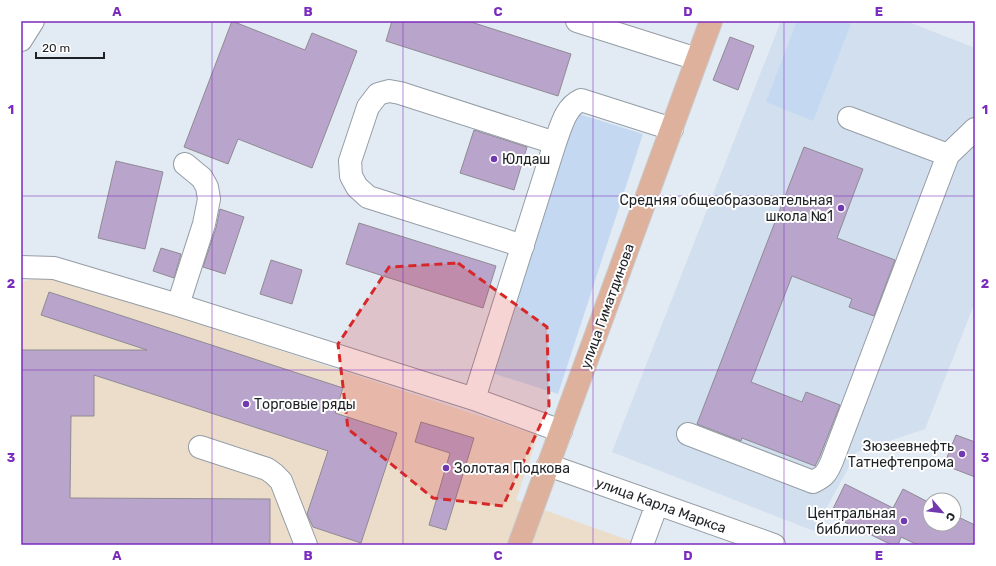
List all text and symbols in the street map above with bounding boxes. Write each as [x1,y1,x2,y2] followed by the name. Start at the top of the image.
[112,4,122,19] text: A
[303,4,313,19] text: B
[493,4,503,19] text: C
[683,4,693,19] text: D
[875,4,883,19] text: E
[36,34,104,60] scale bar
[42,41,70,55] text: 20 m
[8,102,14,117] text: 1
[982,102,988,117] text: 1
[502,151,550,168] place label: Юлдаш
[489,154,499,164] marker: Юлдаш
[620,192,833,225] place label: Средняя общеобразовательная школа №1
[836,203,846,213] marker: Средняя общеобразовательная школа №1
[577,241,638,371] street label: улица Гиматдинова
[7,276,15,291] text: 2
[981,276,989,291] text: 2
[254,396,356,413] place label: Торговые ряды
[241,399,251,409] marker: Торговые ряды
[848,438,954,471] place label: Зюзеевнефть Татнефтепрома
[957,449,967,459] marker: Зюзеевнефть Татнефтепрома
[7,450,16,465] text: 3
[981,450,990,465] text: 3
[454,460,570,477] place label: Золотая Подкова
[441,463,451,473] marker: Золотая Подкова
[593,474,728,537] street label: улица Карла Маркса
[922,492,962,532] north arrow
[807,505,896,538] place label: Центральная библиотека
[943,510,958,523] text: С
[899,516,909,526] marker: Центральная библиотека
[112,548,122,563] text: A
[303,548,313,563] text: B
[493,548,503,563] text: C
[683,548,693,563] text: D
[875,548,883,563] text: E

